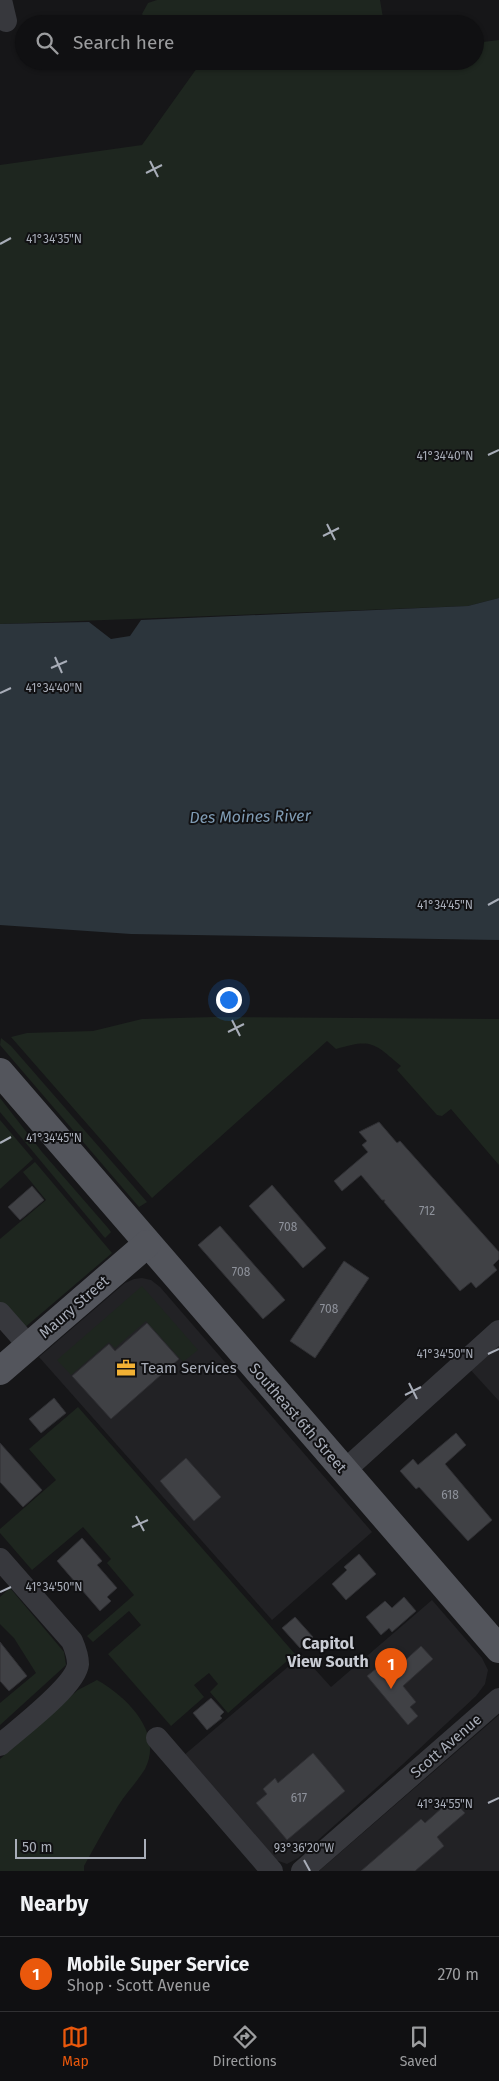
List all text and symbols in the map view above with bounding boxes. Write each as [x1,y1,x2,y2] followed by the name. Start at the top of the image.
[15,15,484,70] search box
[33,29,61,57] icon: search
[73,31,174,54] text: Search here
[26,232,82,246] text: 41°34'35"N
[417,449,473,463] text: 41°34'40"N
[26,681,82,695] text: 41°34'40"N
[189,806,312,827] water label: Des Moines River
[417,898,473,912] text: 41°34'45"N
[216,987,242,1013] your location
[26,1131,82,1145] text: 41°34'45"N
[419,1204,435,1218] house number: 712
[279,1220,298,1234] house number: 708
[232,1265,251,1279] house number: 708
[35,1271,113,1342] street label: Maury Street
[320,1302,339,1316] house number: 708
[416,1347,474,1361] text: 41°34'50"N
[115,1357,137,1379] office icon: Team Services
[141,1359,237,1377] place label: Team Services
[246,1360,351,1477] street label: Southeast 6th Street
[441,1488,459,1502] house number: 618
[25,1580,83,1594] text: 41°34'50"N
[286,1634,369,1671] district label: Capitol View South
[375,1648,407,1689] pin: 1
[407,1710,485,1782] street label: Scott Avenue
[291,1791,307,1805] house number: 617
[417,1797,473,1811] text: 41°34'55"N
[15,1836,146,1859] scale bar
[22,1839,53,1856] text: 50 m
[274,1841,334,1855] text: 93°36'20"W
[20,1891,88,1917] text: Nearby
[67,1953,249,1976] text: Mobile Super Service
[32,1965,40,1984] text: 1
[437,1965,479,1984] text: 270 m
[67,1976,211,1995] text: Shop · Scott Avenue
[61,2023,89,2070] tab: Map
[212,2023,277,2070] tab: Directions
[400,2023,438,2070] tab: Saved

